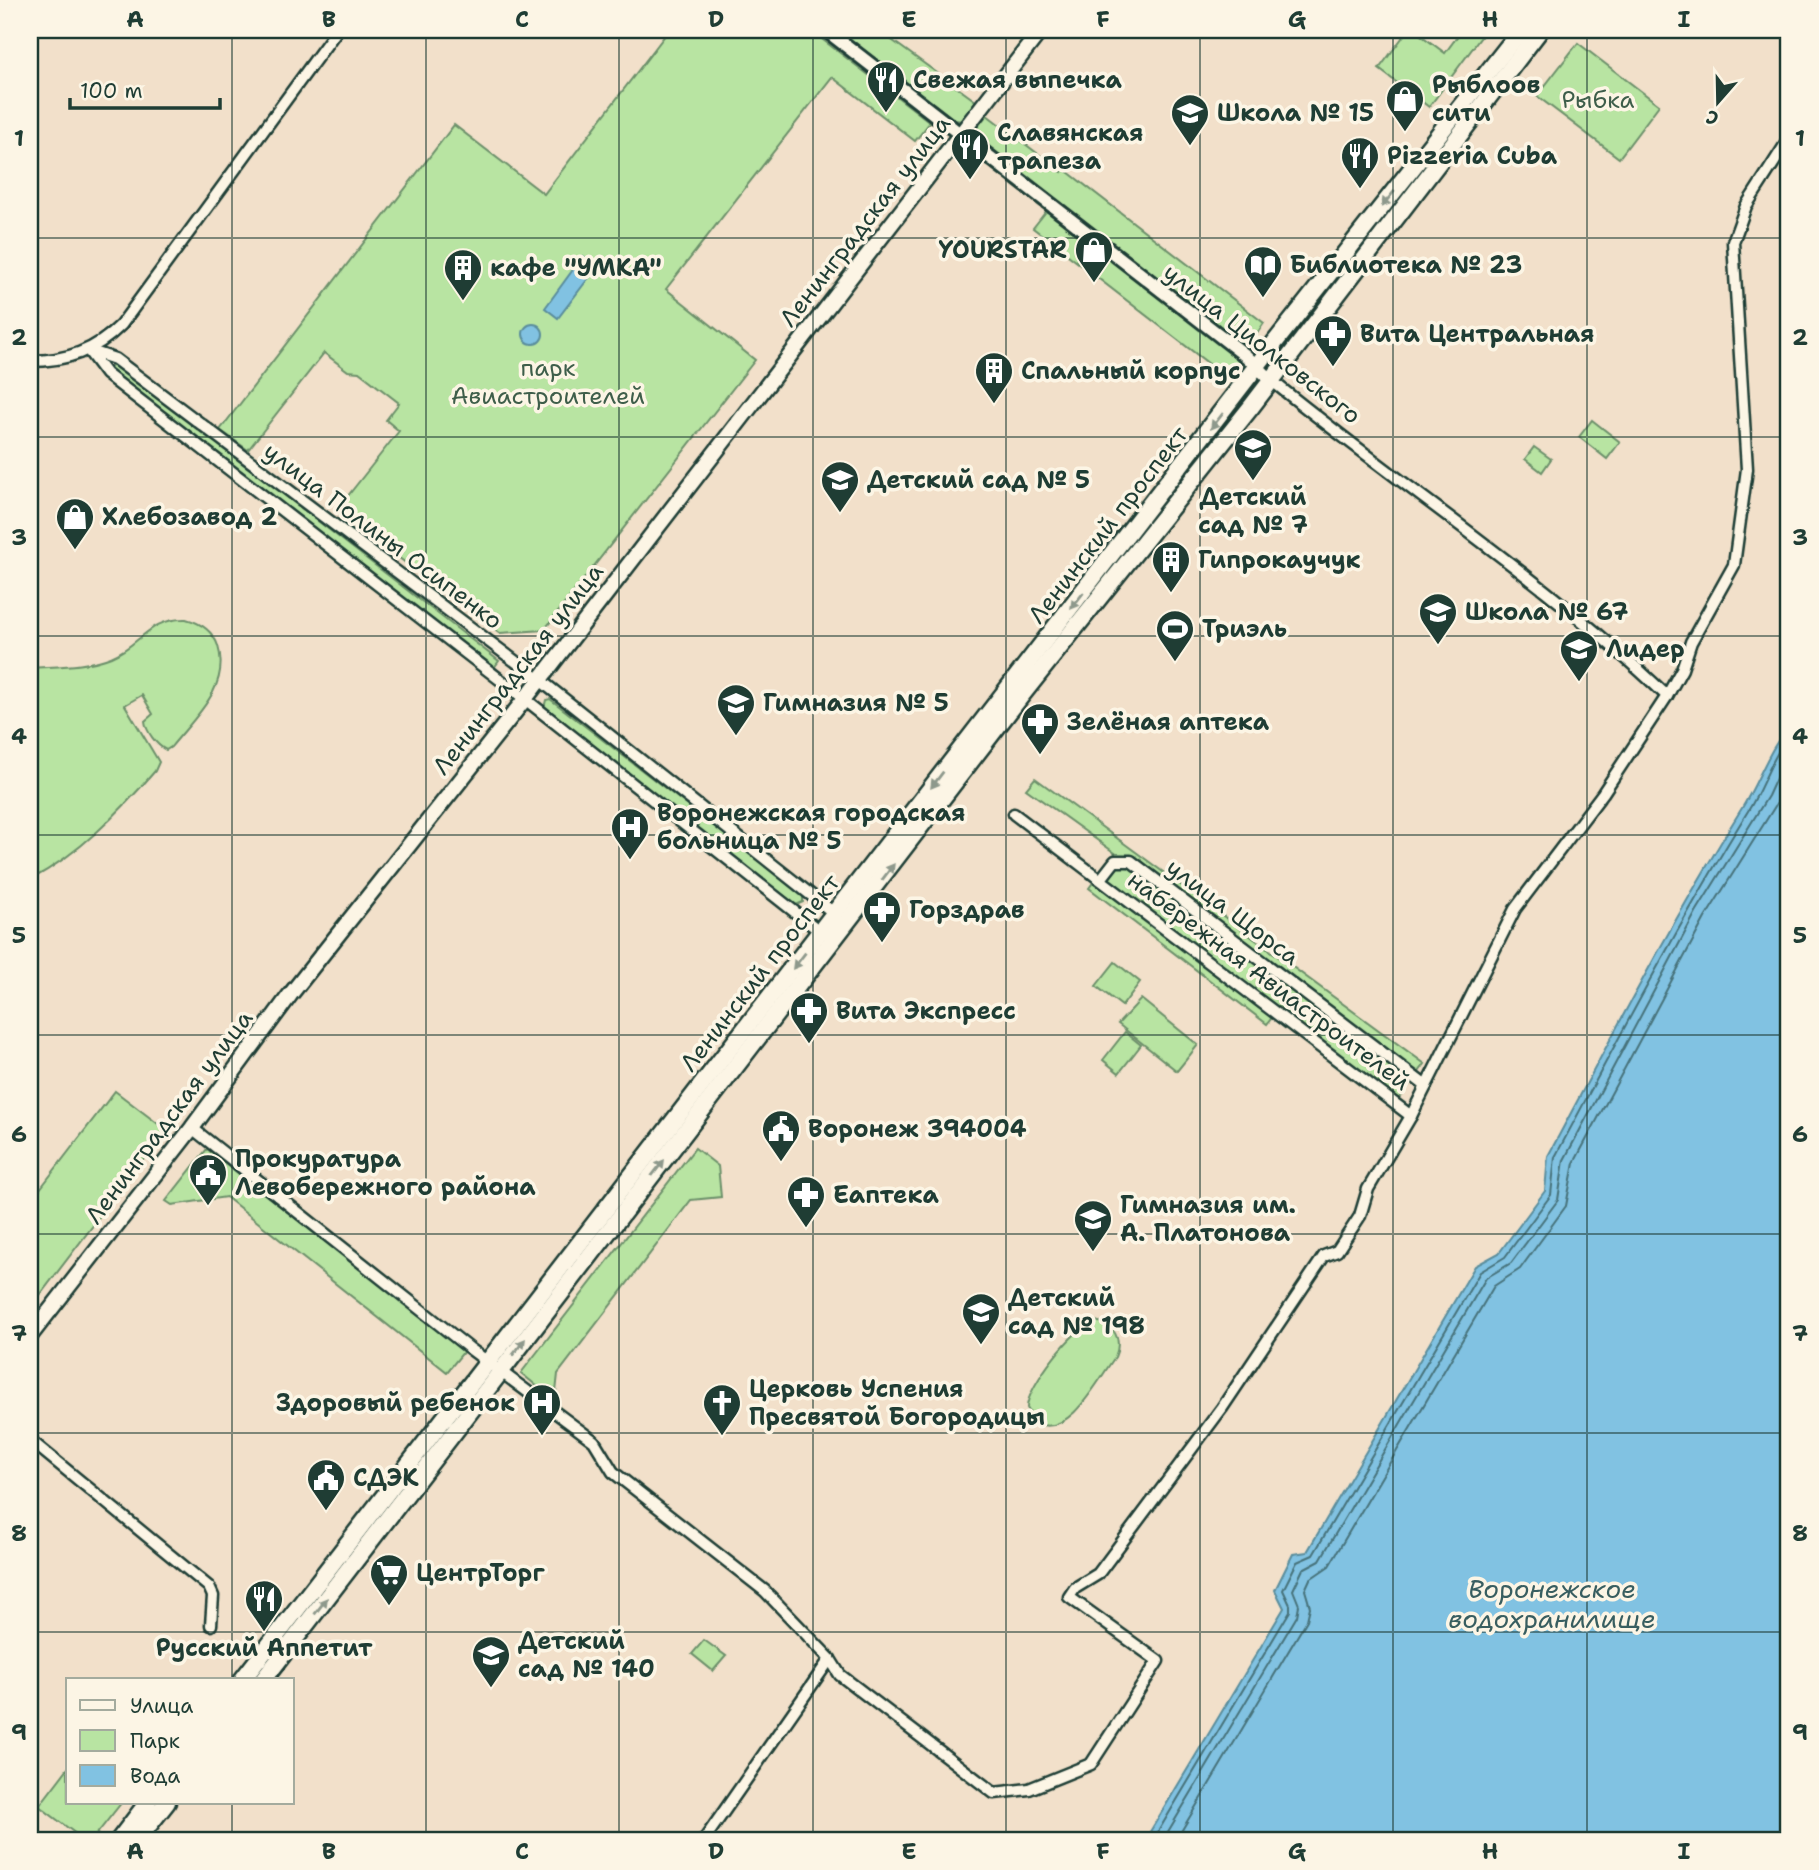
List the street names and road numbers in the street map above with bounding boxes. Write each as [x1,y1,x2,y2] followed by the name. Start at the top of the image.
[772,109,958,333] street label: Ленинградская улица
[1157,257,1367,431] street label: улица Циолковского
[1021,419,1196,630] street label: Ленинский проспект
[257,435,509,637] street label: улица Полины Осипенко
[425,557,611,781] street label: Ленинградская улица
[1160,851,1306,973] street label: улица Щорса
[1121,864,1417,1098] street label: набережная Авиастроителей
[673,867,848,1078] street label: Ленинский проспект
[78,1003,260,1230] street label: Ленинградская улица

